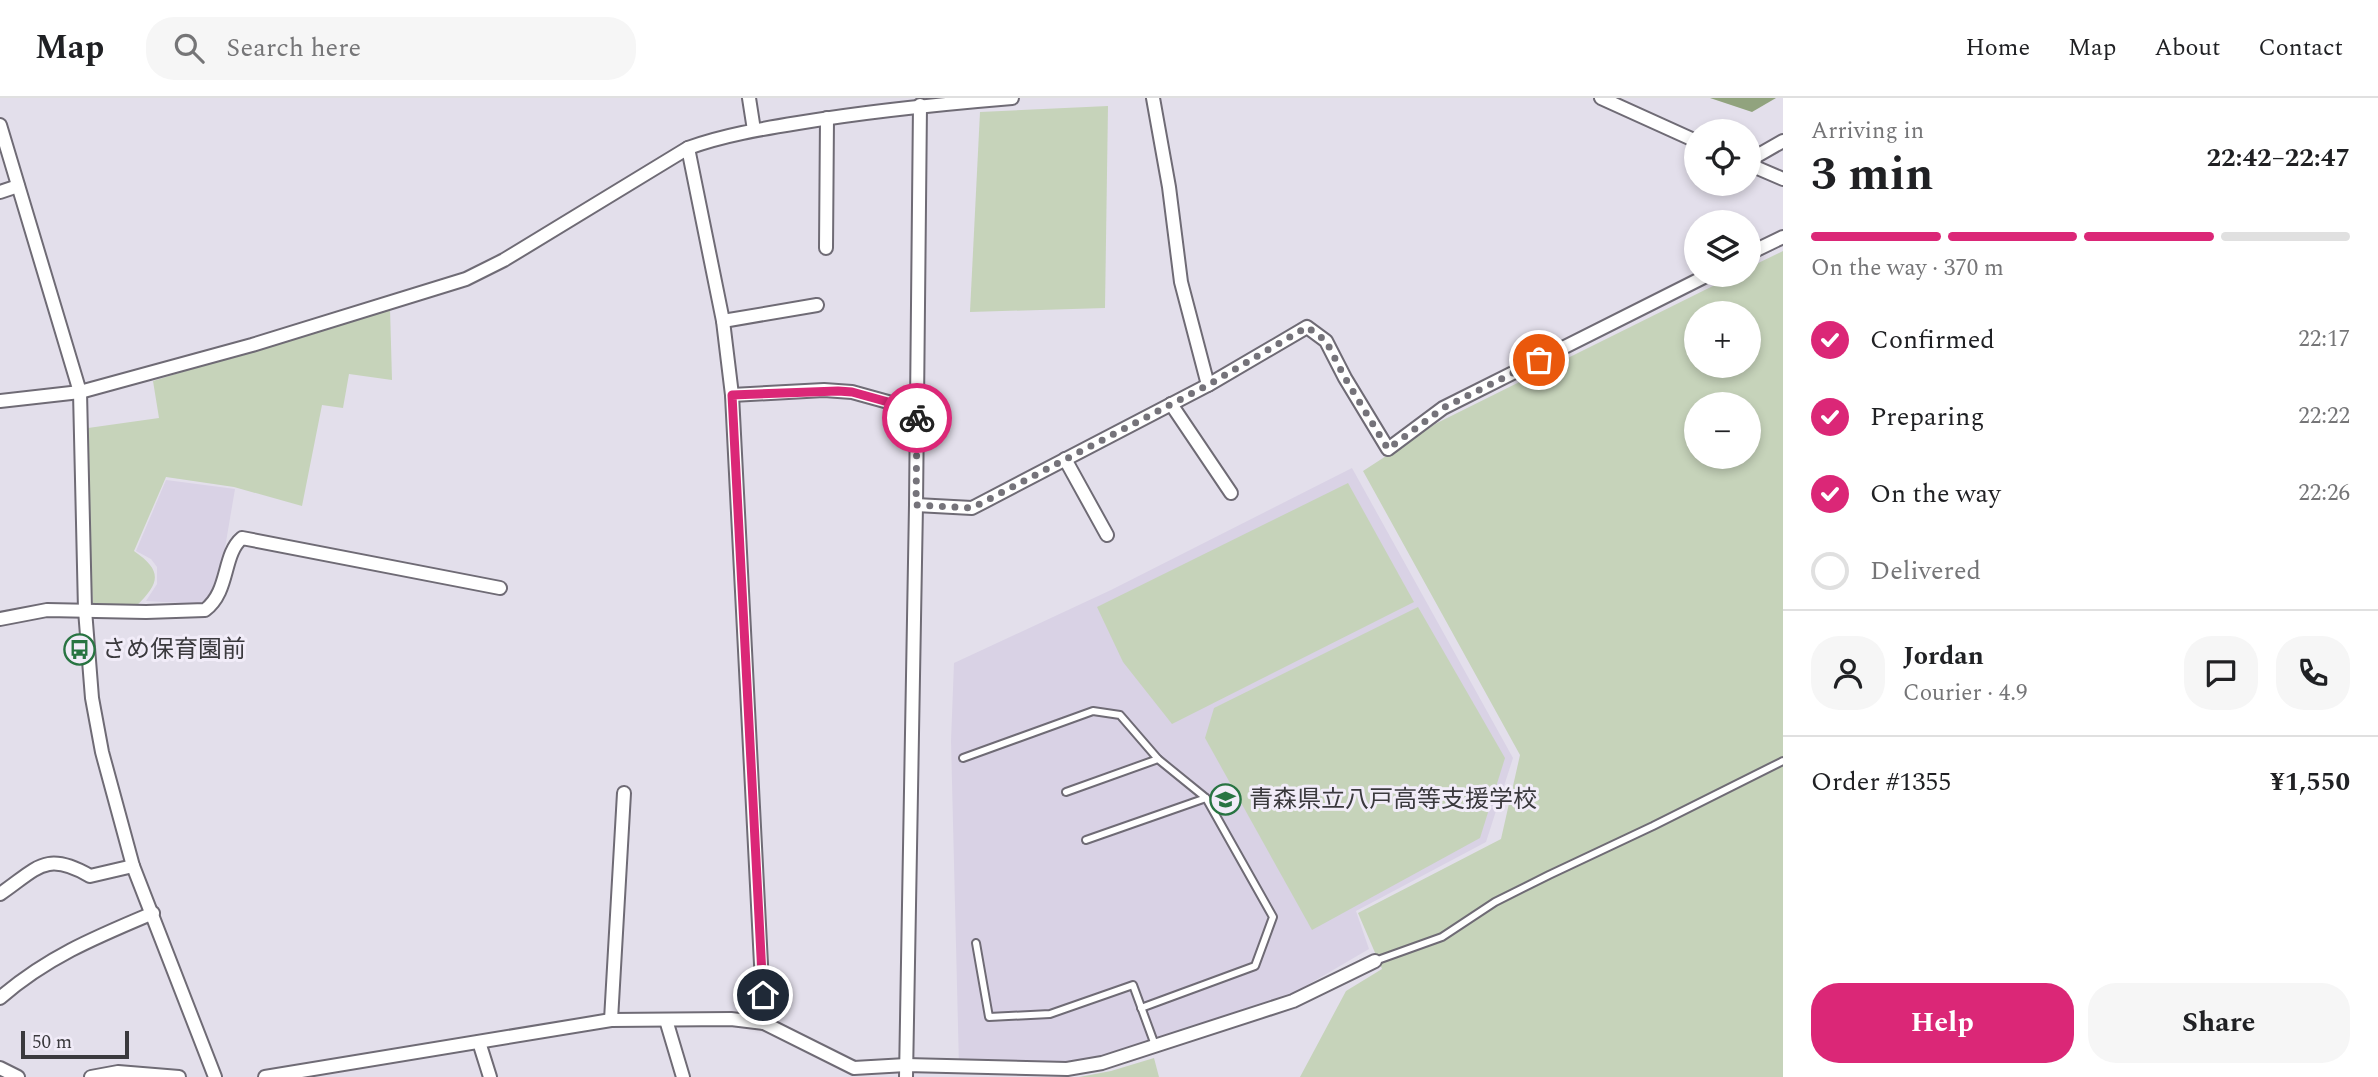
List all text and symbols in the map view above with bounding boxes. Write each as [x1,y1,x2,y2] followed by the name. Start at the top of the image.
[146,17,636,80] search box
[35,23,104,73] text: Map
[226,28,361,68] text: Search here
[170,29,208,67] icon: search
[1965,30,2030,66] text: Home
[2068,30,2116,66] text: Map
[2154,30,2220,66] text: About
[2258,30,2343,66] text: Contact
[1811,114,1924,149] text: Arriving in
[1684,119,1761,469] map controls
[1684,119,1761,196] button: locate
[2206,138,2350,178] text: 22:42–22:47
[1811,140,1933,210] text: 3 min
[1684,210,1761,287] button: layers
[1811,251,2004,286] text: On the way · 370 m
[1684,301,1761,378] button: +
[1870,320,1995,360] text: Confirmed
[1811,321,1849,359] icon: check
[2298,322,2350,357] text: 22:17
[1509,330,1569,390] pin
[1520,341,1558,379] icon: bag
[882,383,952,453] courier
[1684,392,1761,469] button: −
[1870,397,1984,437] text: Preparing
[1811,398,1849,436] icon: check
[898,399,936,437] icon: bike
[2298,399,2350,434] text: 22:22
[1870,474,2001,514] text: On the way
[1811,475,1849,513] icon: check
[2298,476,2350,511] text: 22:26
[1870,551,1981,591] text: Delivered
[102,632,246,668] place label: さめ保育園前
[62,633,96,667] bus stop icon: さめ保育園前
[1811,636,1885,710] button: person
[1903,636,1984,676] text: Jordan
[2184,636,2258,710] button: chat
[2276,636,2350,710] button: phone
[1903,676,2028,711] text: Courier · 4.9
[1811,762,1951,802] text: Order #1355
[2270,762,2350,802] text: ¥1,550
[1249,782,1537,818] place label: 青森県立八戸高等支援学校
[1209,783,1243,817] school or university icon: 青森県立八戸高等支援学校
[733,965,793,1025] pin
[744,976,782,1014] icon: home
[1811,983,2074,1063] button: Help
[2088,983,2350,1063] button: Share
[21,1028,130,1060] scale bar
[32,1028,72,1057] text: 50 m

